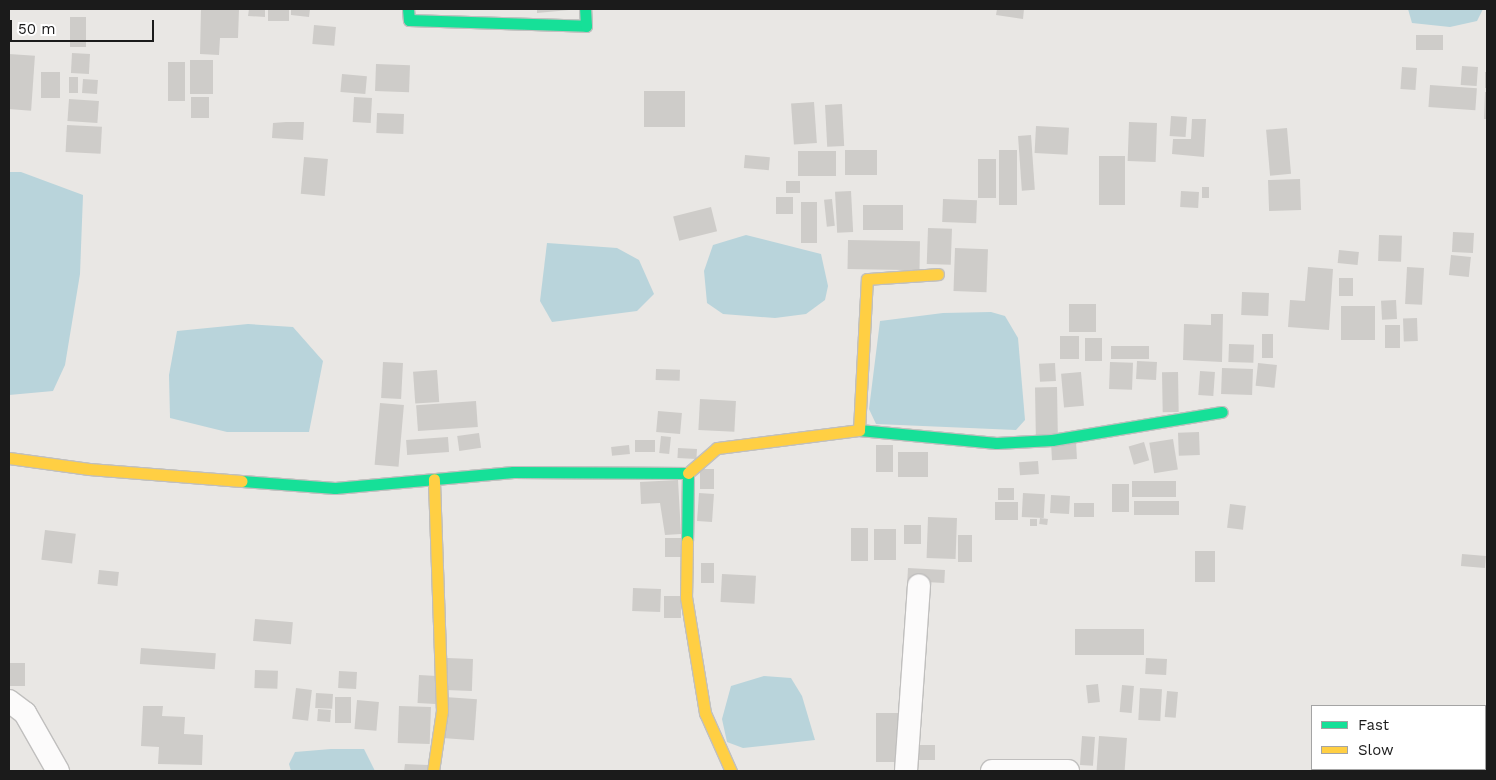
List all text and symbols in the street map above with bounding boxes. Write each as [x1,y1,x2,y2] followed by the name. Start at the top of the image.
[12,10,156,42] scale bar
[18,20,55,38] text: 50 m
[1311,705,1486,770] legend
[1358,716,1389,734] text: Fast
[1358,741,1394,759] text: Slow

